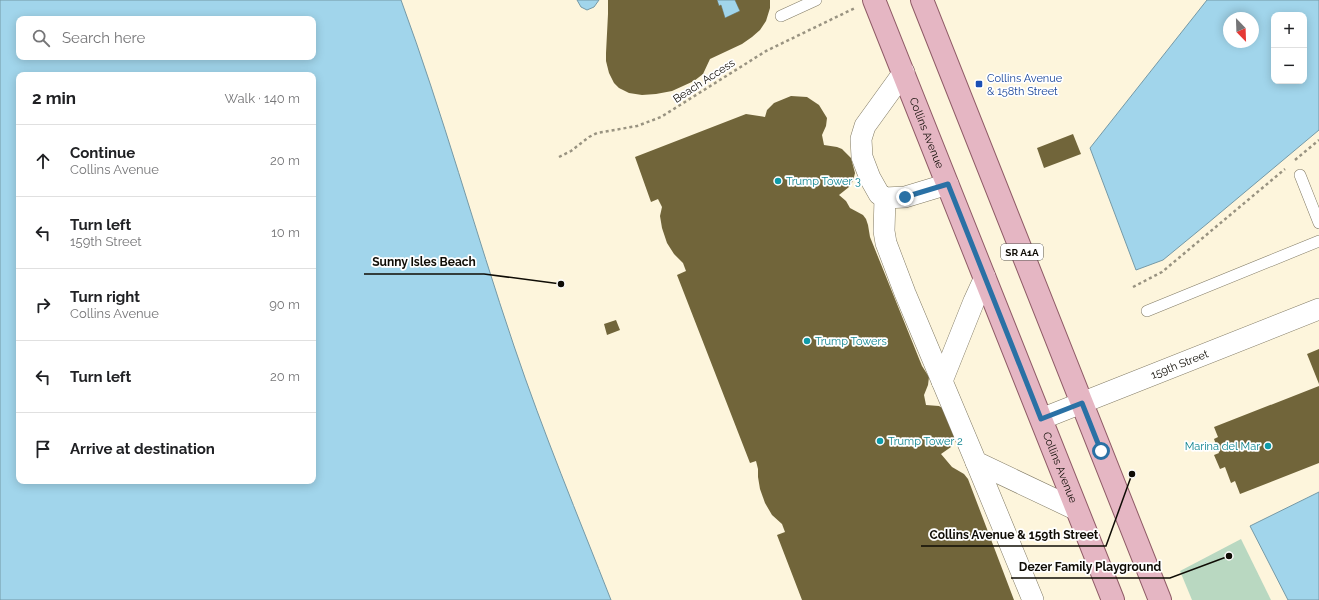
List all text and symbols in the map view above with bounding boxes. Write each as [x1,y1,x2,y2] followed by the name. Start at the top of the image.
[1223,12,1259,48] north arrow
[1271,12,1307,84] map controls
[1271,12,1307,48] button: +
[16,16,316,60] search box
[30,27,52,49] icon: search
[62,29,145,47] text: Search here
[1271,48,1307,84] button: −
[671,56,737,106] street label: Beach Access
[987,72,1063,98] place label: Collins Avenue & 158th Street
[974,79,984,89] marker: Collins Avenue & 158th Street
[32,88,76,108] text: 2 min
[225,91,300,106] text: Walk · 140 m
[907,95,947,171] street label: Collins Avenue
[70,144,135,162] text: Continue
[32,150,54,172] icon: ahead
[270,153,300,168] text: 20 m
[70,162,159,177] text: Collins Avenue
[786,175,861,188] place label: Trump Tower 3
[773,176,783,186] marker: Trump Tower 3
[896,188,914,206] route end
[70,216,131,234] text: Turn left
[32,222,54,244] icon: left
[271,225,300,240] text: 10 m
[70,234,142,249] text: 159th Street
[1001,244,1043,260] road number: SR A1A
[364,250,484,274] callout: Sunny Isles Beach
[372,255,476,269] text: Sunny Isles Beach
[70,288,140,306] text: Turn right
[32,294,54,316] icon: right
[269,297,300,312] text: 90 m
[70,306,159,321] text: Collins Avenue
[815,335,887,348] place label: Trump Towers
[802,336,812,346] marker: Trump Towers
[1149,347,1210,381] street label: 159th Street
[32,366,54,388] icon: left
[70,368,131,386] text: Turn left
[270,369,300,384] text: 20 m
[1040,430,1080,505] street label: Collins Avenue
[888,435,963,448] place label: Trump Tower 2
[875,436,885,446] marker: Trump Tower 2
[32,438,54,460] icon: arrive
[70,440,215,458] text: Arrive at destination
[1185,440,1260,453] place label: Marina del Mar
[1263,441,1273,451] marker: Marina del Mar
[1092,442,1110,460] route start
[921,522,1106,546] callout: Collins Avenue & 159th Street
[930,528,1099,542] text: Collins Avenue & 159th Street
[1011,554,1170,578] callout: Dezer Family Playground
[1019,560,1161,574] text: Dezer Family Playground

